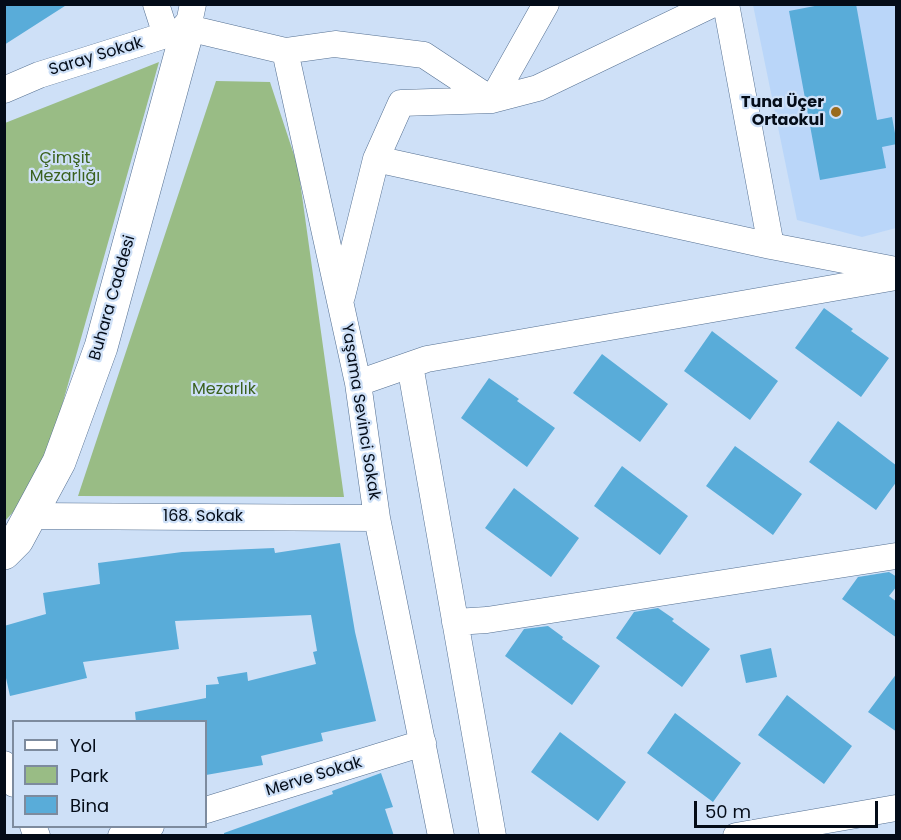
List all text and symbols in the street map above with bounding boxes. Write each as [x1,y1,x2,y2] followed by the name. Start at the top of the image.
[47,34,145,80] street label: Saray Sokak
[741,93,824,131] place label: Tuna Üçer Ortaokul
[829,105,843,119] marker: Tuna Üçer Ortaokul
[30,149,100,187] park label: Çimşit Mezarlığı
[86,233,140,363] street label: Buhara Caddesi
[337,322,383,502] street label: Yaşama Sevinci Sokak
[192,380,256,400] park label: Mezarlık
[163,507,243,527] street label: 168. Sokak
[12,720,207,828] legend
[70,733,96,758] text: Yol
[263,753,365,801] street label: Merve Sokak
[70,763,109,788] text: Park
[697,789,882,827] scale bar
[70,793,109,818] text: Bina
[705,799,751,824] text: 50 m

